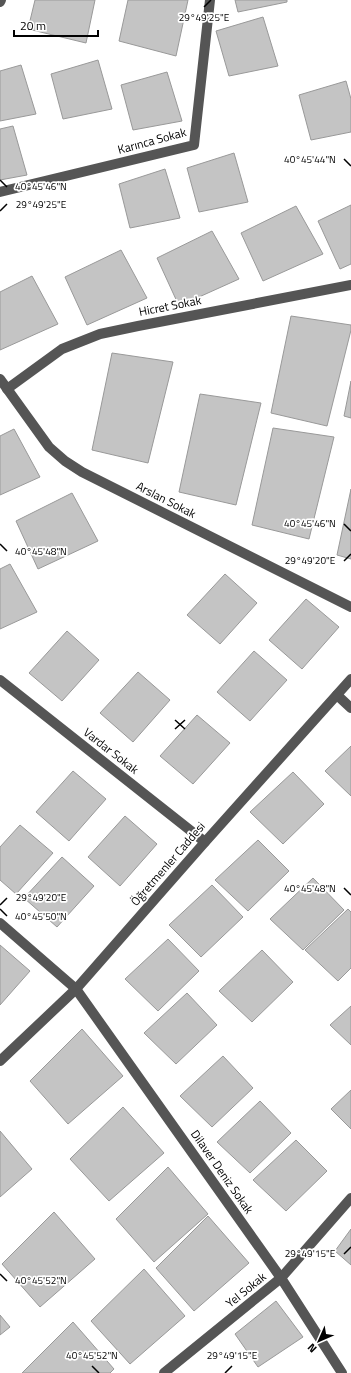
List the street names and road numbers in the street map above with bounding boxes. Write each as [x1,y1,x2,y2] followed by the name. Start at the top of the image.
[115,122,189,159] street label: Karınca Sokak
[137,290,203,321] street label: Hicret Sokak
[133,476,200,523] street label: Arslan Sokak
[79,723,143,779] street label: Vardar Sokak
[126,817,210,910] street label: Öğretmenler Caddesi
[186,1126,259,1218] street label: Dilaver Deniz Sokak
[221,1267,270,1312] street label: Yel Sokak

